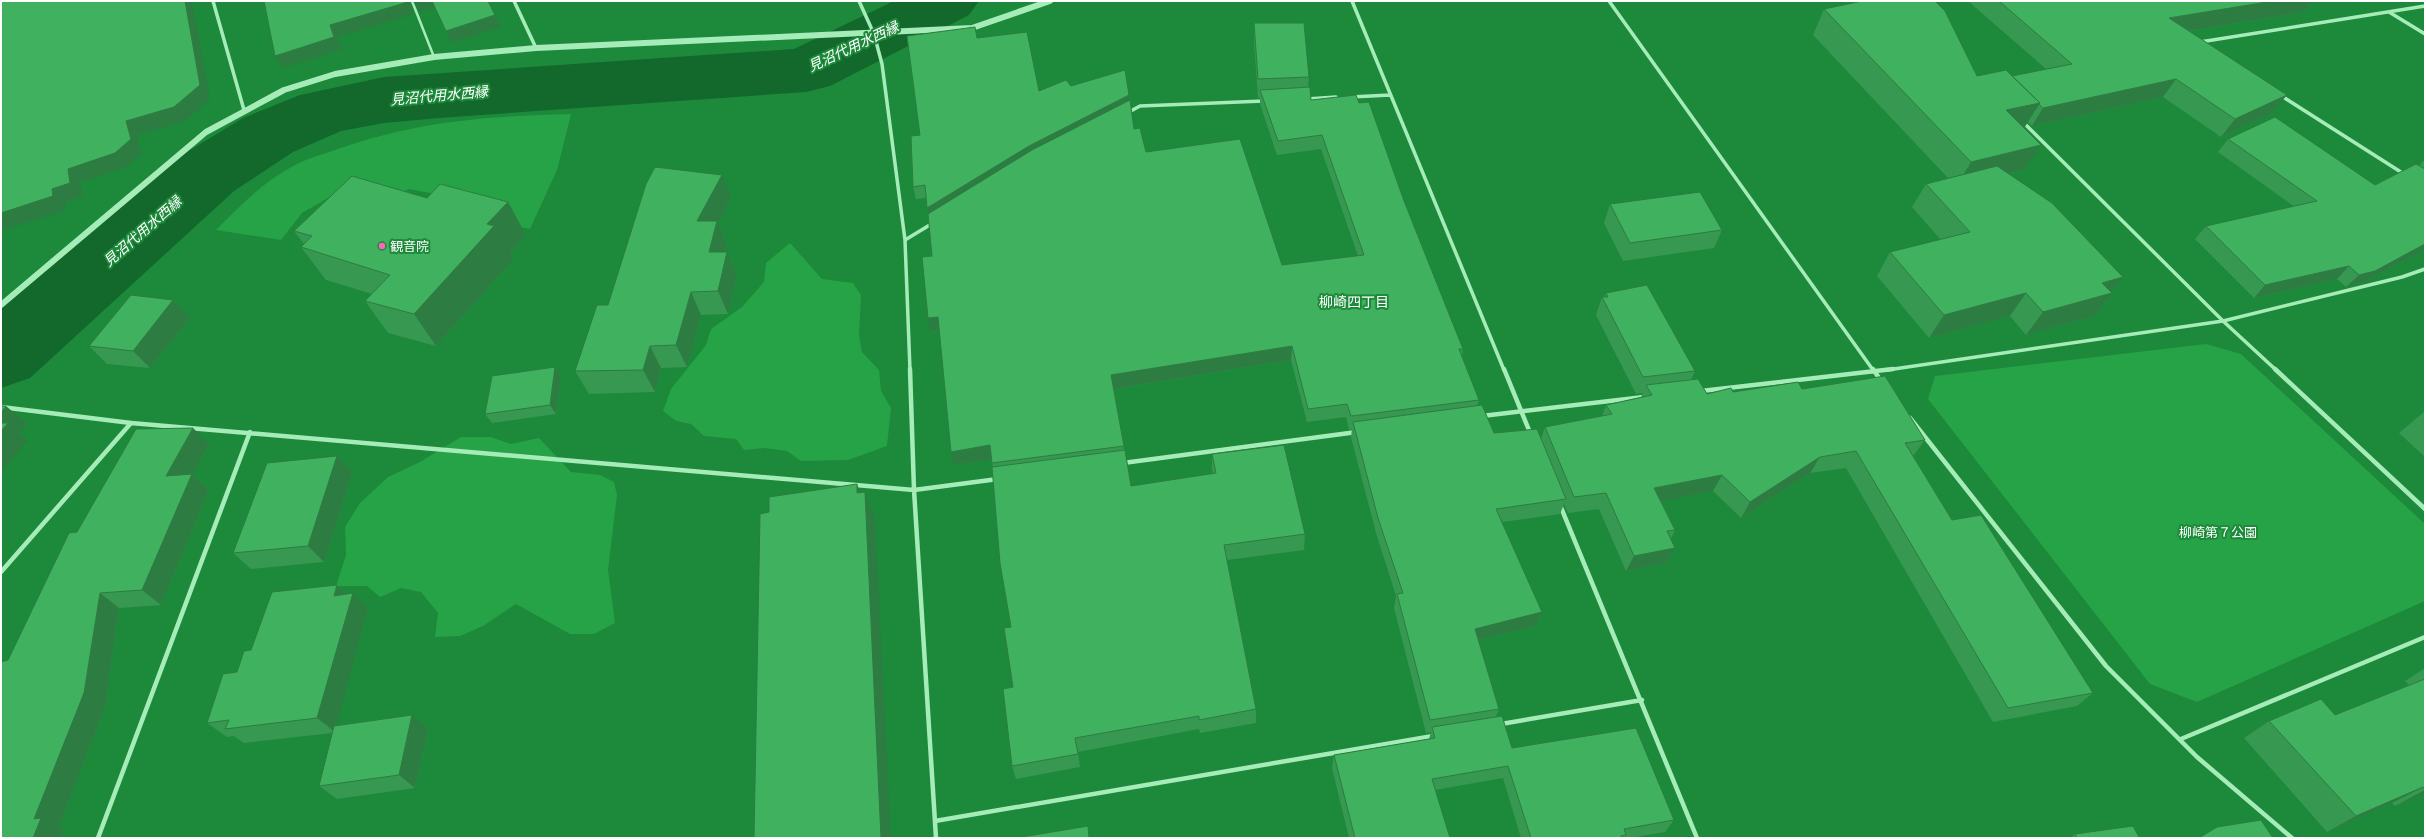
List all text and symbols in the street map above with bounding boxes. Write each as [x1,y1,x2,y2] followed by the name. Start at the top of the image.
[805,16,903,75] water label: 見沼代用水西縁
[389,81,491,109] water label: 見沼代用水西縁
[99,190,187,270] water label: 見沼代用水西縁
[390,237,429,255] place label: 観音院
[377,241,387,251] marker: 観音院
[1319,292,1389,311] district label: 柳崎四丁目
[2179,523,2257,541] park label: 柳崎第７公園

